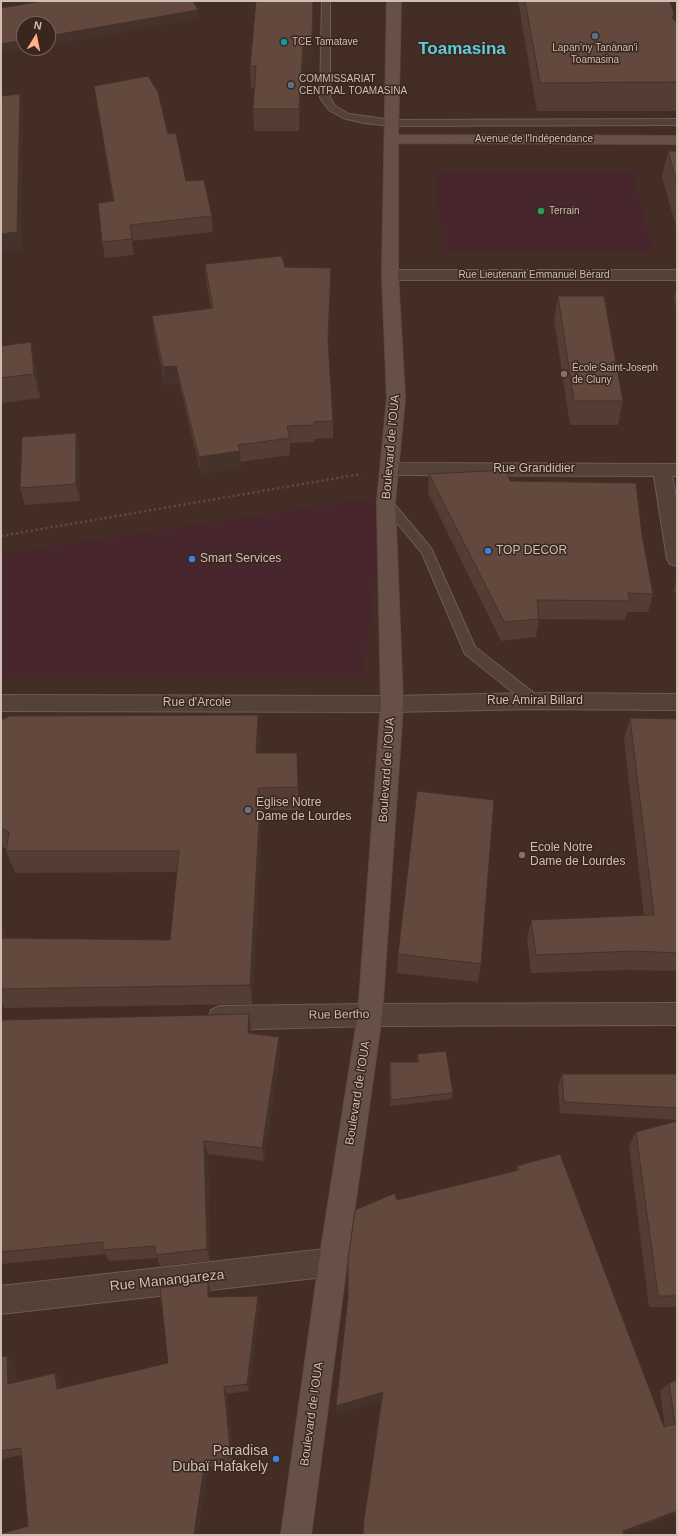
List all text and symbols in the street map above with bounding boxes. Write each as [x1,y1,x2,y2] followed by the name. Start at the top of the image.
[16,16,56,56] north arrow
[33,19,43,32] text: N
[590,31,600,41] marker: Lapan'ny Tanànan'i Toamasina
[292,36,358,48] place label: TCE Tamatave
[279,37,289,47] marker: TCE Tamatave
[418,39,506,59] district label: Toamasina
[552,42,638,66] place label: Lapan'ny Tanànan'i Toamasina
[299,73,407,96] place label: COMMISSARIAT CENTRAL TOAMASINA
[286,80,296,90] marker: COMMISSARIAT CENTRAL TOAMASINA
[475,133,593,145] street label: Avenue de l'Indépendance
[549,205,580,217] place label: Terrain
[536,206,546,216] marker: Terrain
[458,269,610,281] street label: Rue Lieutenant Emmanuel Bérard
[572,362,658,386] place label: École Saint-Joseph de Cluny
[559,369,569,379] marker: École Saint-Joseph de Cluny
[379,394,403,500] street label: Boulevard de l'OUA
[493,462,575,476] street label: Rue Grandidier
[496,544,567,558] place label: TOP DECOR
[483,546,493,556] marker: TOP DECOR
[200,552,281,566] place label: Smart Services
[187,554,197,564] marker: Smart Services
[487,694,583,708] street label: Rue Amiral Billard
[163,696,231,710] street label: Rue d'Arcole
[376,717,398,823] street label: Boulevard de l'OUA
[256,796,351,824] place label: Eglise Notre Dame de Lourdes
[243,805,253,815] marker: Eglise Notre Dame de Lourdes
[530,841,625,869] place label: Ecole Notre Dame de Lourdes
[517,850,527,860] marker: Ecole Notre Dame de Lourdes
[309,1007,369,1023] street label: Rue Bertho
[343,1040,373,1146] street label: Boulevard de l'OUA
[109,1267,225,1295] street label: Rue Manangareza
[298,1361,326,1467] street label: Boulevard de l'OUA
[172,1443,268,1476] place label: Paradisa Dubaï Hafakely
[271,1454,281,1464] marker: Paradisa Dubaï Hafakely

